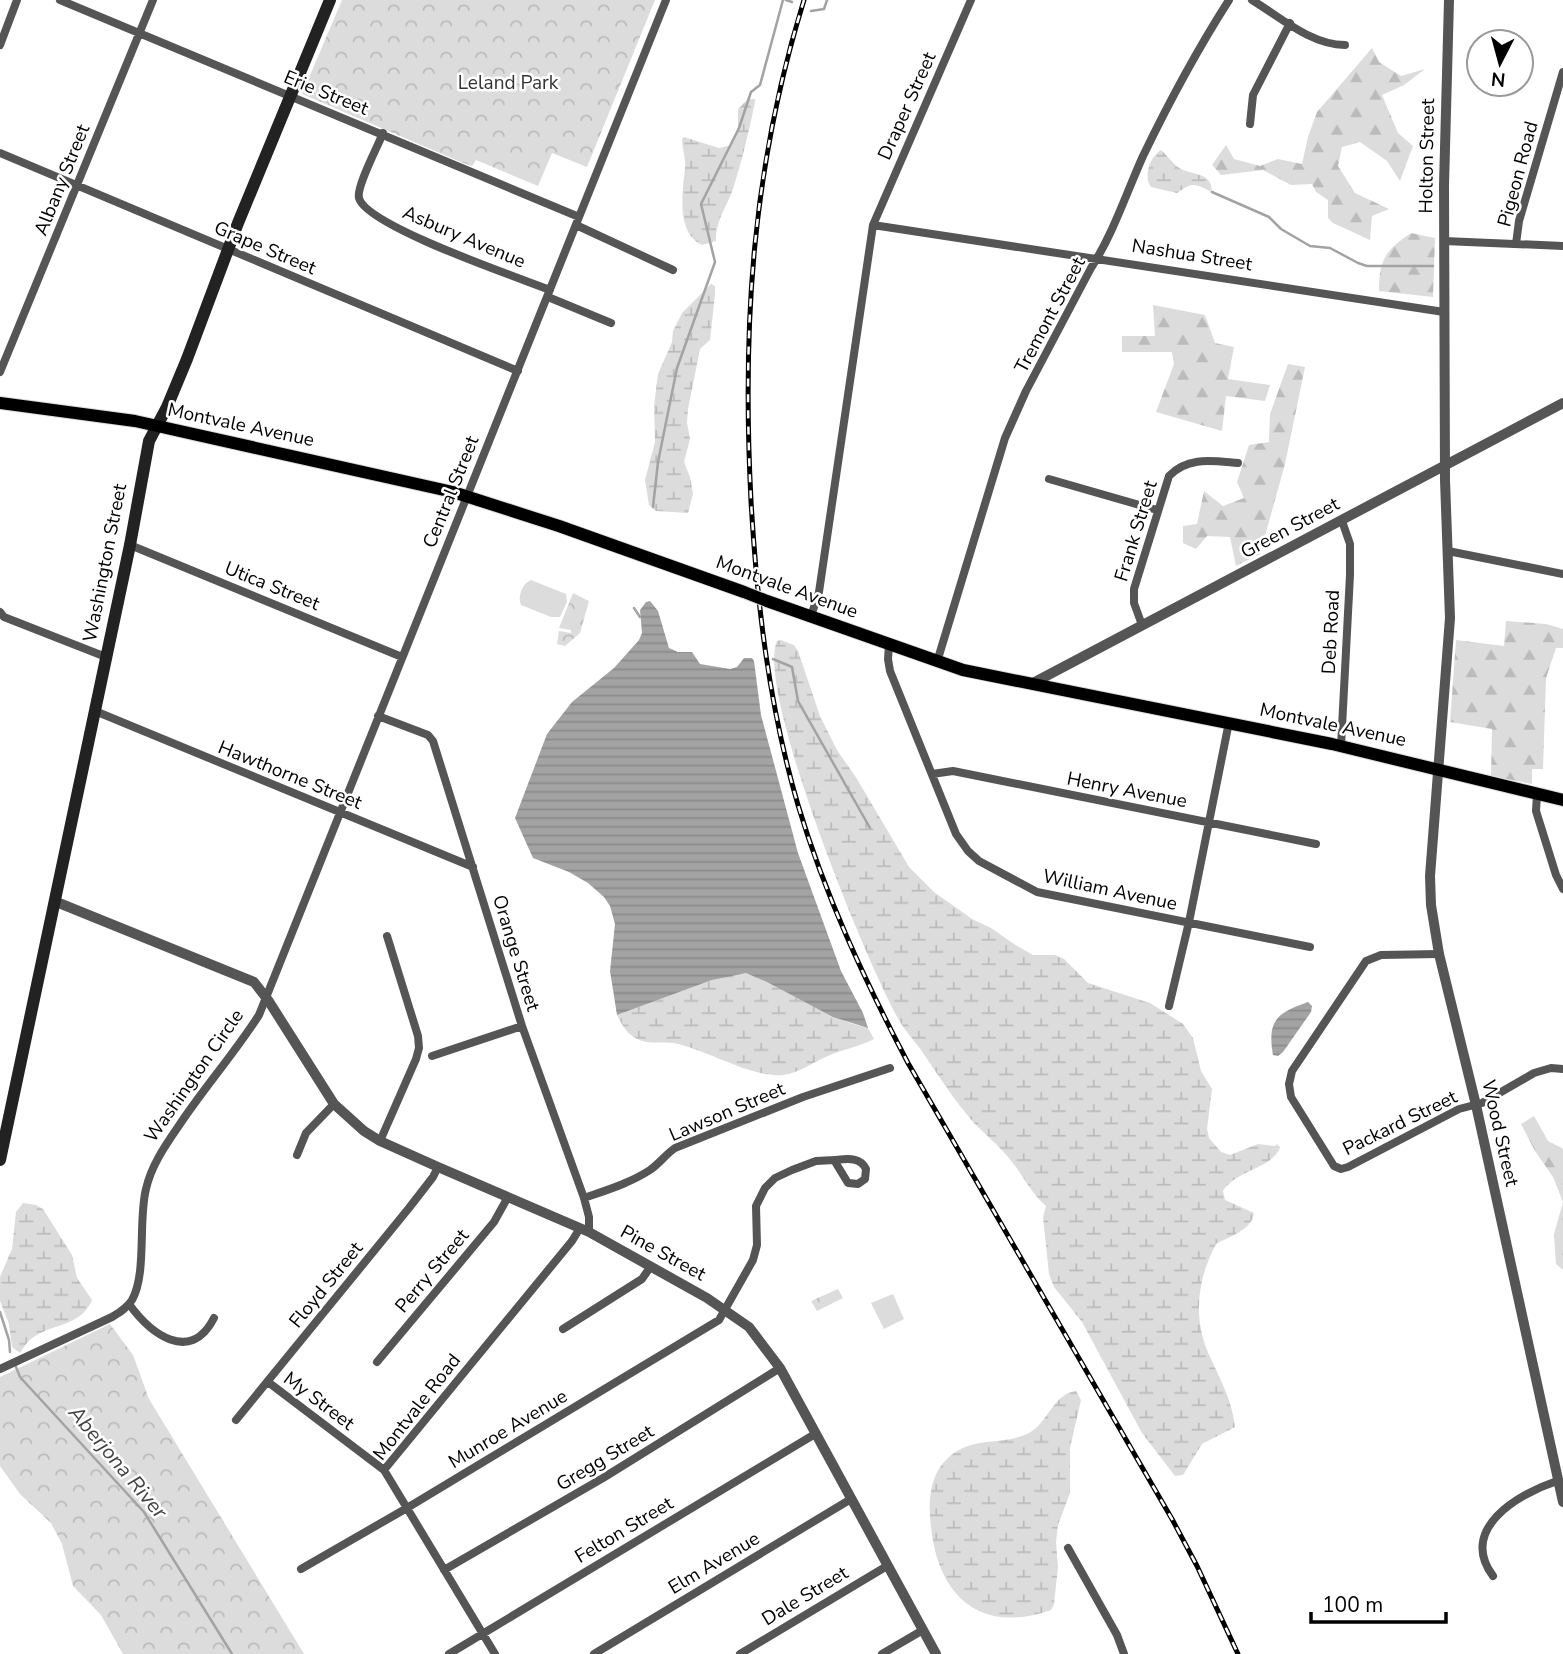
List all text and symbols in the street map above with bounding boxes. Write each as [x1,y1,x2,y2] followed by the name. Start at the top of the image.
[1465,28,1535,98] north arrow
[872,48,943,164] street label: Draper Street
[280,64,373,122] street label: Erie Street
[1490,65,1507,93] text: N
[458,70,559,96] park label: Leland Park
[1413,98,1441,214] street label: Holton Street
[1491,118,1545,230] street label: Pigeon Road
[28,120,96,239] street label: Albany Street
[398,199,530,275] street label: Asbury Avenue
[210,215,320,281] street label: Grape Street
[1130,233,1254,277] street label: Nashua Street
[1009,252,1092,378] street label: Tremont Street
[165,397,317,453] street label: Montvale Avenue
[417,432,485,552] street label: Central Street
[1108,477,1164,585] street label: Frank Street
[77,481,133,644] street label: Washington Street
[1236,491,1344,565] street label: Green Street
[712,549,862,625] street label: Montvale Avenue
[221,555,324,617] street label: Utica Street
[1316,589,1346,675] street label: Deb Road
[1257,697,1409,753] street label: Montvale Avenue
[214,734,366,816] street label: Hawthorne Street
[1065,766,1189,814] street label: Henry Avenue
[1040,863,1180,917] street label: William Avenue
[486,892,546,1015] street label: Orange Street
[138,1004,250,1148] street label: Washington Circle
[665,1076,789,1148] street label: Lawson Street
[1475,1077,1525,1189] street label: Wood Street
[1338,1084,1462,1162] street label: Packard Street
[616,1219,711,1287] street label: Pine Street
[389,1223,475,1319] street label: Perry Street
[283,1236,369,1334] street label: Floyd Street
[367,1348,467,1466] street label: Montvale Road
[278,1366,360,1436] street label: My Street
[444,1383,572,1475] street label: Munroe Avenue
[62,1399,174,1525] water label: Aberjona River
[551,1418,659,1497] street label: Gregg Street
[570,1490,678,1570] street label: Felton Street
[663,1525,765,1601] street label: Elm Avenue
[757,1560,853,1632] street label: Dale Street
[1311,1580,1446,1624] scale bar
[1322,1591,1383,1619] text: 100 m

